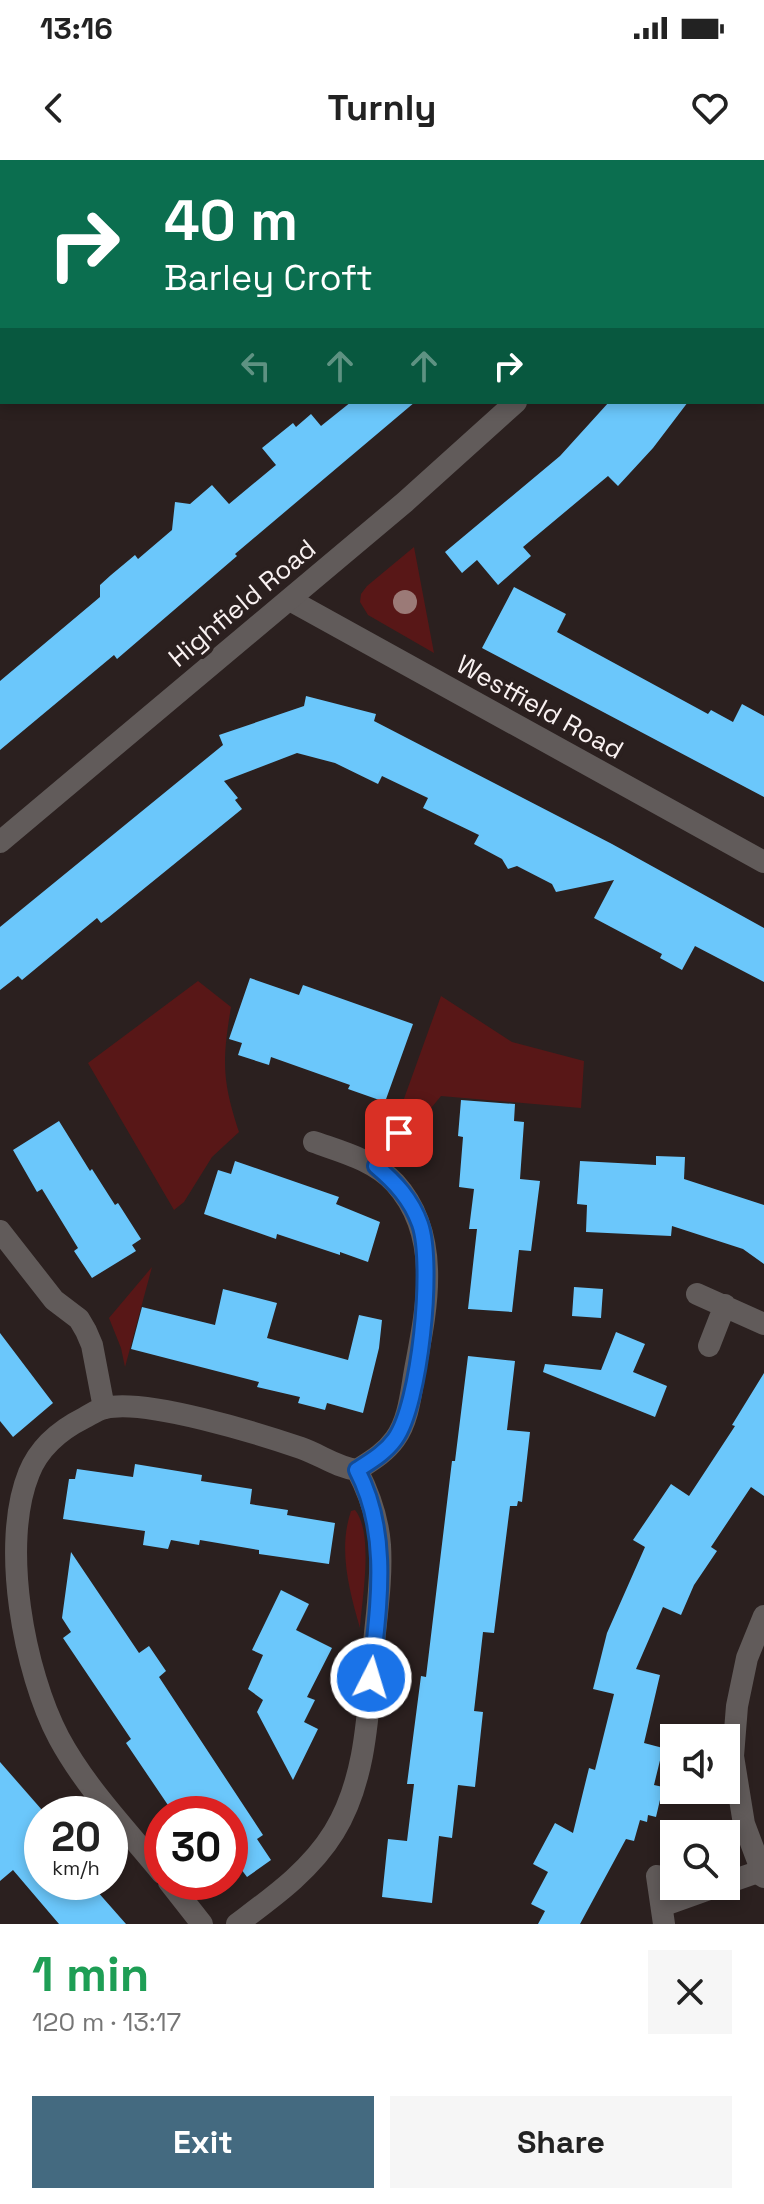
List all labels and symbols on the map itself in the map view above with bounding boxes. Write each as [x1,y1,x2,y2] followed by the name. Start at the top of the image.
[161,532,323,674] street label: Highfield Road
[451,647,629,767] street label: Westfield Road
[365,1099,433,1167] pin
[329,1636,413,1720] position arrow
[144,1796,248,1900] speed limit sign: 30

